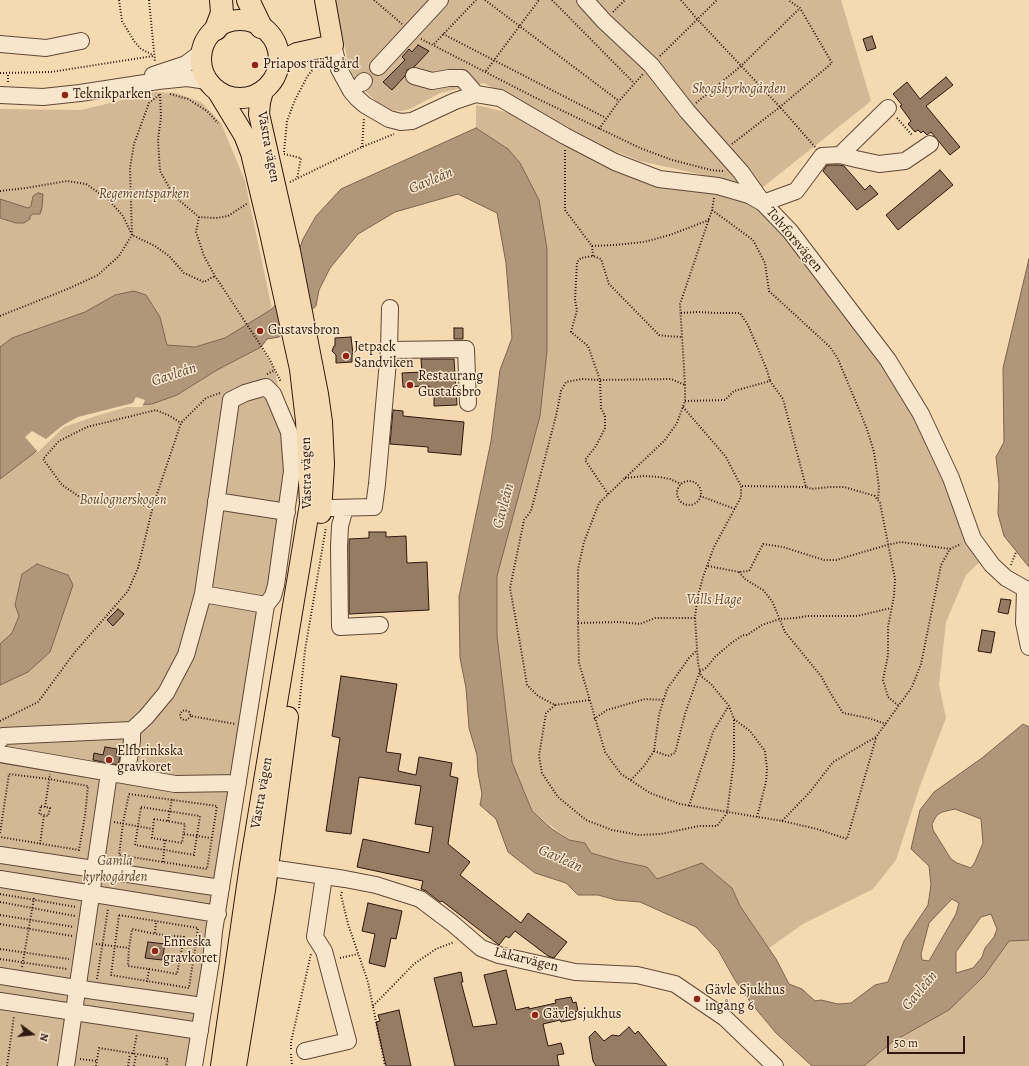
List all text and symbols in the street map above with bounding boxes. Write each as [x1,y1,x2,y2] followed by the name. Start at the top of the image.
[263,57,359,73] place label: Priapos trädgård
[250,60,260,70] marker: Priapos trädgård
[692,82,786,98] park label: Skogskyrkogården
[73,87,152,103] place label: Teknikparken
[60,90,70,100] marker: Teknikparken
[253,110,283,184] street label: Västra vägen
[406,164,456,198] water label: Gavleån
[99,187,189,203] park label: Regementsparken
[762,204,826,276] street label: Tolvforsvägen
[268,323,340,339] place label: Gustavsbron
[255,326,265,336] marker: Gustavsbron
[354,340,414,372] place label: Jetpack Sandviken
[341,351,351,361] marker: Jetpack Sandviken
[149,359,199,391] water label: Gavleån
[418,369,483,402] place label: Restaurang Gustafsbro
[405,380,415,390] marker: Restaurang Gustafsbro
[298,437,316,509] street label: Västra vägen
[489,481,519,531] water label: Gavleån
[79,493,167,509] park label: Boulognerskogen
[686,593,742,609] park label: Valls Hage
[117,744,183,776] place label: Elfbrinkska gravkoret
[104,755,114,765] marker: Elfbrinkska gravkoret
[247,756,277,830] street label: Västra vägen
[535,841,585,877] water label: Gavleån
[83,854,147,886] park label: Gamla kyrkogården
[163,935,217,968] place label: Enneska gravkoret
[492,944,560,976] street label: Läkarvägen
[150,946,160,956] marker: Enneska gravkoret
[898,968,942,1014] water label: Gavleån
[705,983,785,1016] place label: Gävle Sjukhus ingång 6
[692,994,702,1004] marker: Gävle Sjukhus ingång 6
[543,1007,621,1023] place label: Gävle sjukhus
[530,1010,540,1020] marker: Gävle sjukhus
[12,1014,52,1054] north arrow
[889,1028,967,1054] scale bar
[36,1031,52,1043] text: N
[894,1035,918,1051] text: 50 m

